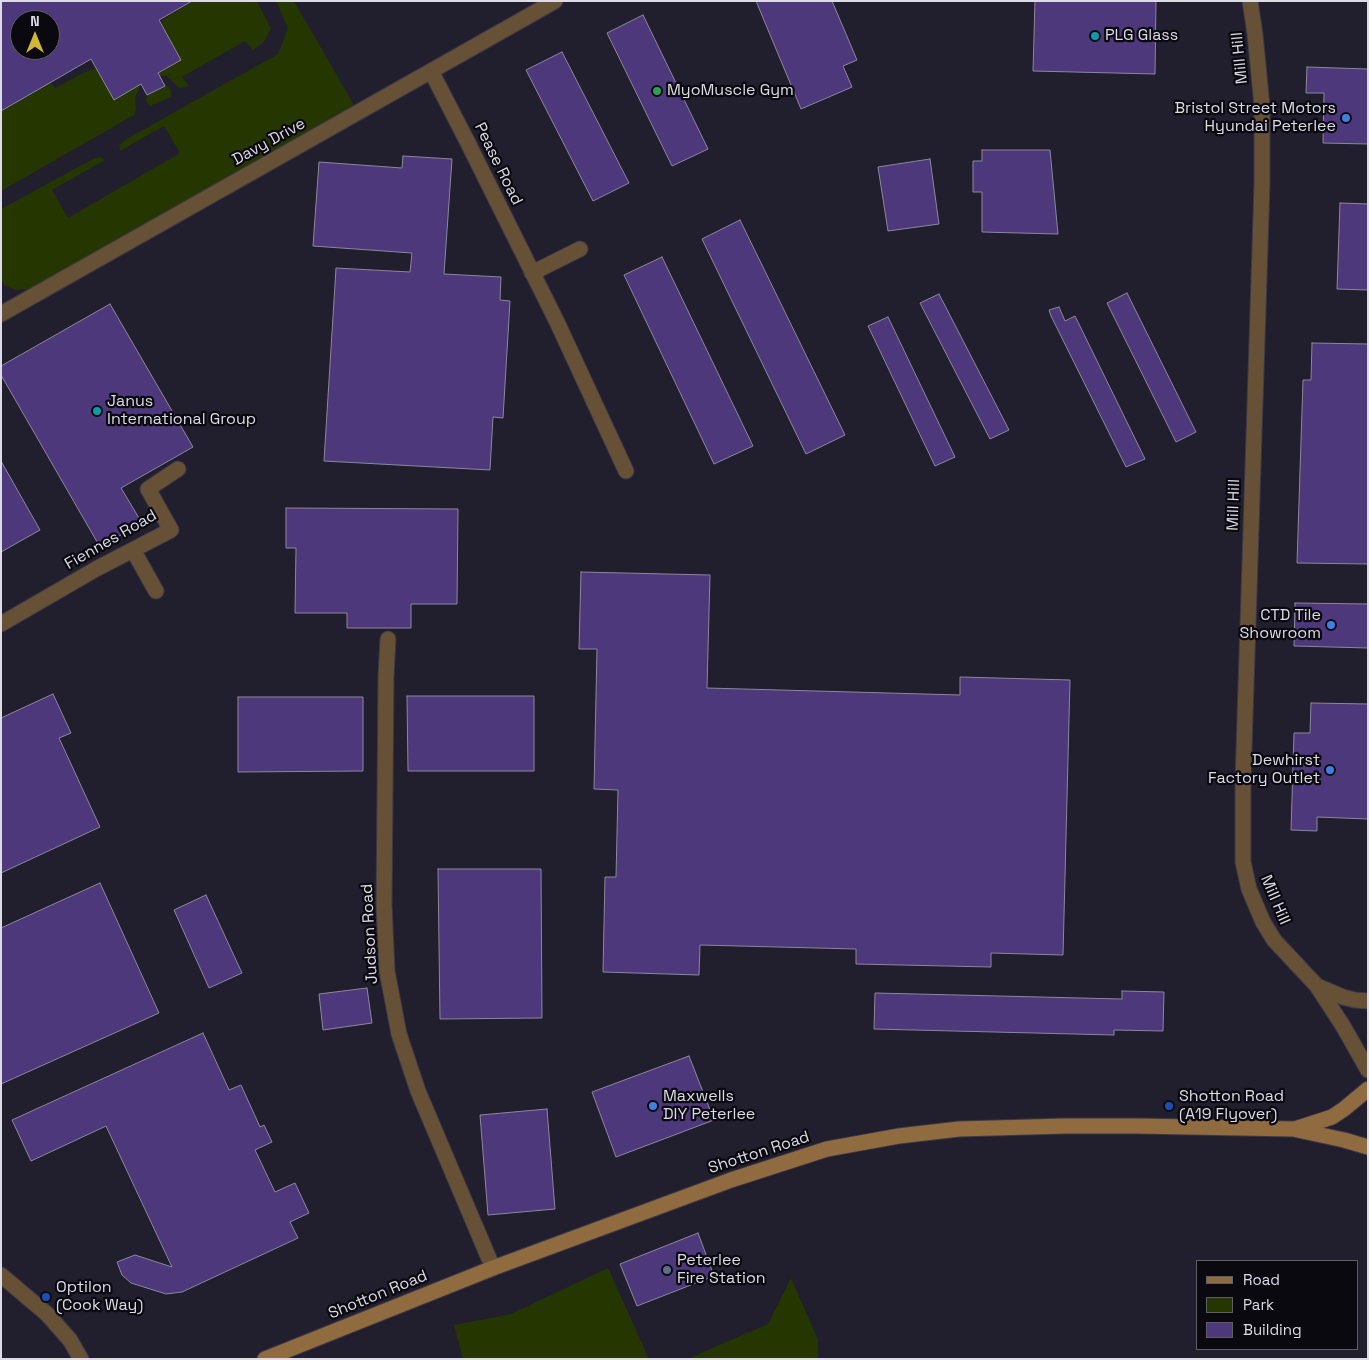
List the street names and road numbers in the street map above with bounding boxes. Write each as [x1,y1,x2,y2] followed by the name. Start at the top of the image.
[1228,31,1252,85] street label: Mill Hill
[229,114,309,170] street label: Davy Drive
[470,120,526,208] street label: Pease Road
[1223,479,1245,531] street label: Mill Hill
[62,506,160,574] street label: Fiennes Road
[1256,872,1294,928] street label: Mill Hill
[358,883,382,985] street label: Judson Road
[706,1128,812,1178] street label: Shotton Road
[326,1266,430,1324] street label: Shotton Road

